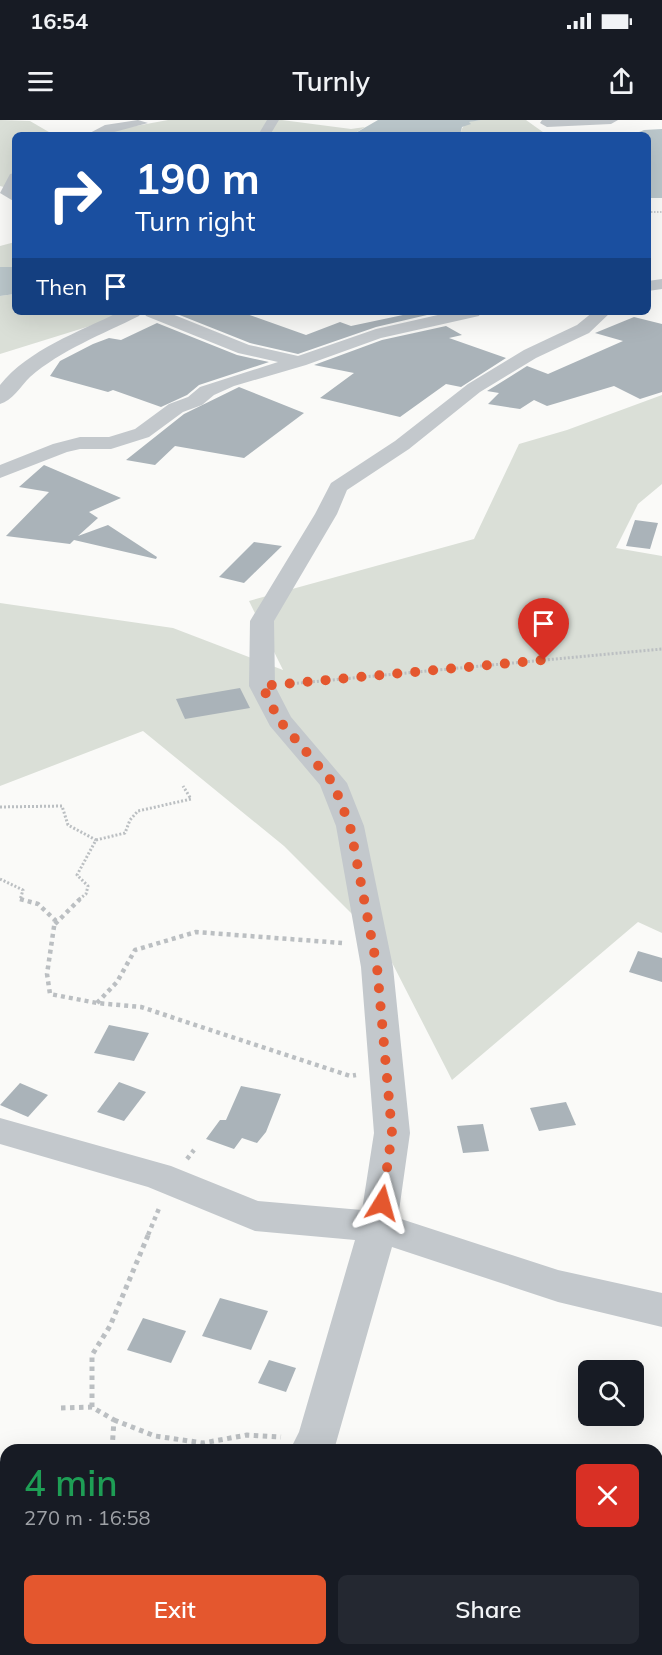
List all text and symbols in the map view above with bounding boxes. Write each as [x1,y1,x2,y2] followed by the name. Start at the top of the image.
[30,7,88,35] text: 16:54
[292,64,370,98] text: Turnly
[24,65,57,98] icon: menu
[605,65,638,98] icon: share
[135,152,260,205] text: 190 m
[36,156,114,234] icon: right
[135,204,255,238] text: Turn right
[99,270,132,303] icon: arrive
[36,273,87,301] text: Then
[518,598,569,660] pin
[527,607,560,640] icon: arrive
[350,1171,414,1235] position arrow
[578,1360,644,1426] map controls
[578,1360,644,1426] button: search
[24,1460,118,1505] text: 4 min
[576,1464,639,1527] button: close
[24,1505,150,1530] text: 270 m · 16:58
[24,1575,326,1644] button: Exit
[338,1575,639,1644] button: Share

